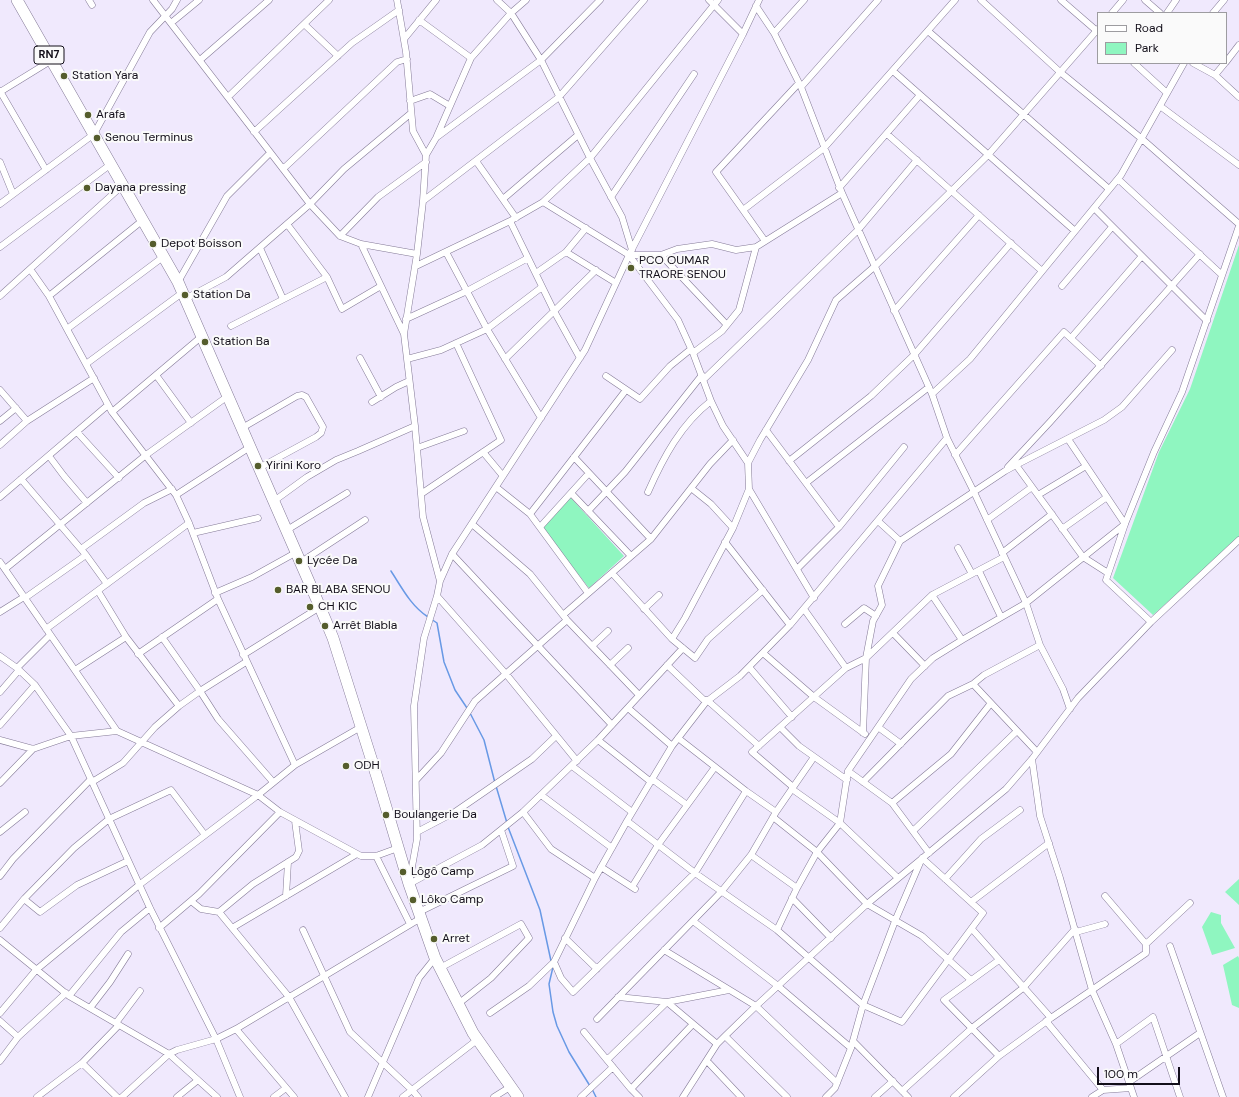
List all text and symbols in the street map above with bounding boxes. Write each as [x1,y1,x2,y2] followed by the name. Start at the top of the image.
[1097,12,1227,64] legend
[1135,20,1163,36] text: Road
[1135,40,1159,56] text: Park
[34,46,64,64] road number: RN7
[72,69,138,83] place label: Station Yara
[59,71,69,81] marker: Station Yara
[96,108,125,122] place label: Arafa
[83,110,93,120] marker: Arafa
[105,131,193,145] place label: Senou Terminus
[92,133,102,143] marker: Senou Terminus
[95,181,186,195] place label: Dayana pressing
[82,183,92,193] marker: Dayana pressing
[161,237,242,251] place label: Depot Boisson
[148,239,158,249] marker: Depot Boisson
[639,254,726,282] place label: PCO OUMAR TRAORE SENOU
[626,263,636,273] marker: PCO OUMAR TRAORE SENOU
[193,288,251,302] place label: Station Da
[180,290,190,300] marker: Station Da
[213,335,270,349] place label: Station Ba
[200,337,210,347] marker: Station Ba
[266,459,321,473] place label: Yirini Koro
[253,461,263,471] marker: Yirini Koro
[307,554,357,568] place label: Lycée Da
[294,556,304,566] marker: Lycée Da
[286,583,390,597] place label: BAR BLABA SENOU
[273,585,283,595] marker: BAR BLABA SENOU
[318,600,357,614] place label: CH K1C
[305,602,315,612] marker: CH K1C
[333,619,397,633] place label: Arrêt Blabla
[320,621,330,631] marker: Arrêt Blabla
[354,759,380,773] place label: ODH
[341,761,351,771] marker: ODH
[394,808,477,822] place label: Boulangerie Da
[381,810,391,820] marker: Boulangerie Da
[411,865,474,879] place label: Lôgô Camp
[398,867,408,877] marker: Lôgô Camp
[421,893,483,907] place label: Lôko Camp
[408,895,418,905] marker: Lôko Camp
[442,932,470,946] place label: Arret
[429,934,439,944] marker: Arret
[1099,1059,1182,1085] scale bar
[1104,1066,1138,1082] text: 100 m

